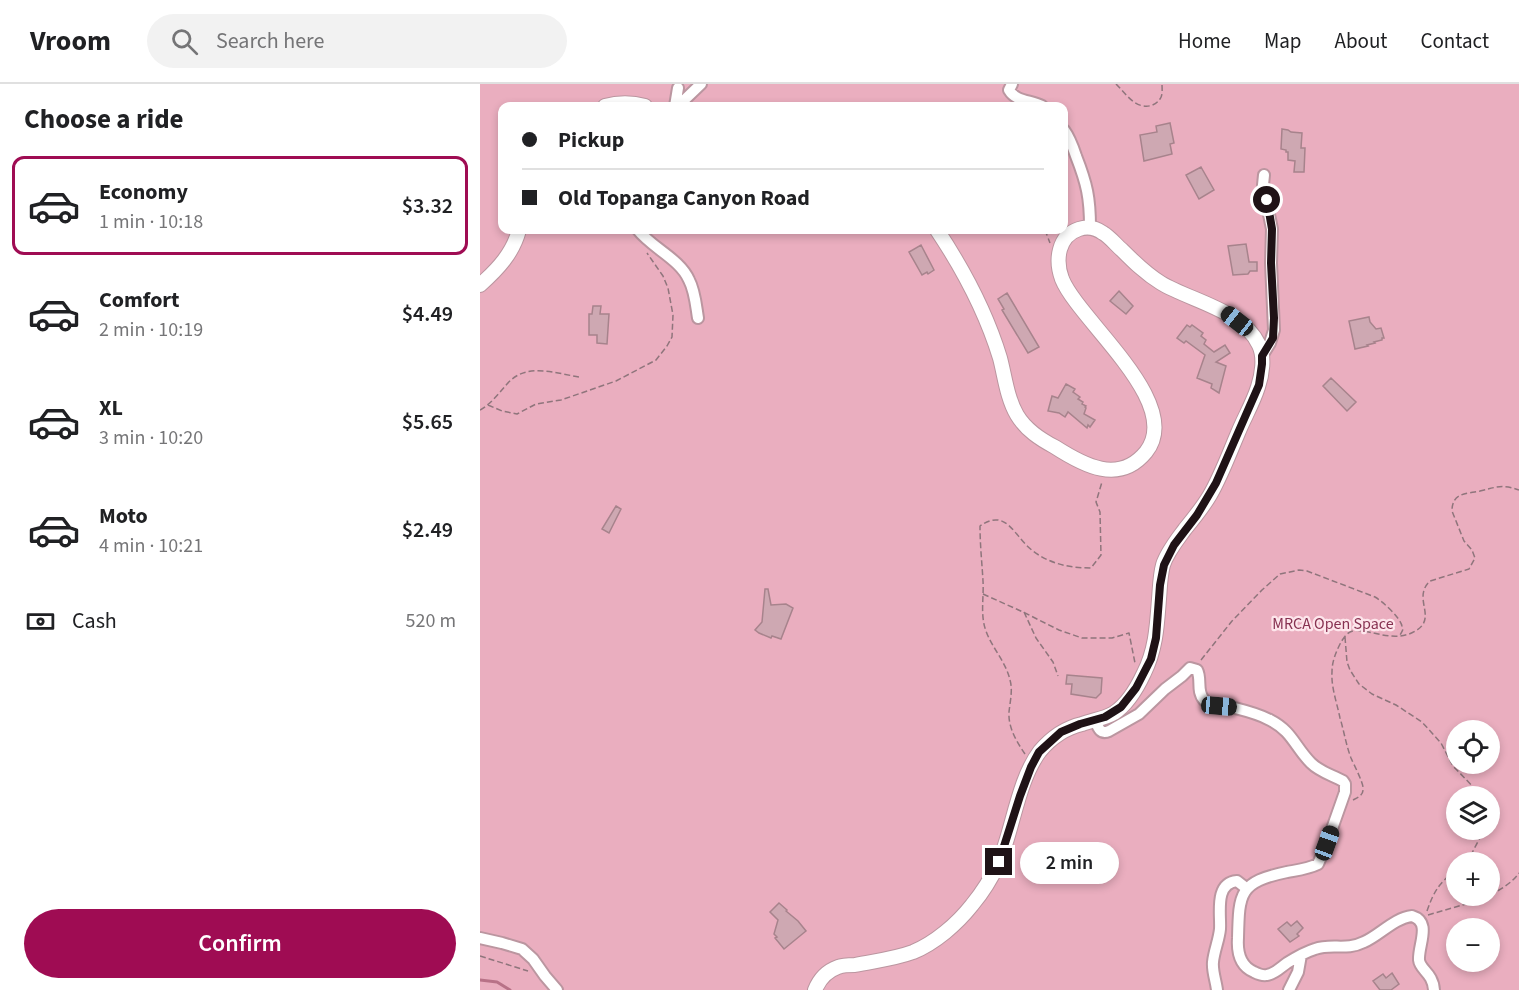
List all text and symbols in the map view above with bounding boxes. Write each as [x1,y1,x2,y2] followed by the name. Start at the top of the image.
[147,14,567,68] search box
[30,21,111,61] text: Vroom
[168,25,201,58] icon: search
[216,25,324,57] text: Search here
[1178,26,1231,56] text: Home
[1264,26,1302,56] text: Map
[1335,26,1387,56] text: About
[1420,26,1489,56] text: Contact
[24,100,184,139] text: Choose a ride
[558,124,624,156] text: Pickup
[99,176,188,208] text: Economy
[27,179,81,233] icon: car
[558,182,810,214] text: Old Topanga Canyon Road
[1253,186,1280,213] route start
[402,190,453,222] text: $3.32
[99,208,203,236] text: 1 min · 10:18
[99,284,180,316] text: Comfort
[27,287,81,341] icon: car
[402,298,453,330] text: $4.49
[1217,303,1257,339] car
[99,316,203,344] text: 2 min · 10:19
[99,392,123,424] text: XL
[27,395,81,449] icon: car
[402,406,453,438] text: $5.65
[99,424,203,452] text: 3 min · 10:20
[99,500,148,532] text: Moto
[27,503,81,557] icon: car
[402,514,453,546] text: $2.49
[99,532,203,560] text: 4 min · 10:21
[24,605,57,638] icon: cash
[72,605,117,637] text: Cash
[406,607,456,635] text: 520 m
[1272,613,1394,635] park label: MRCA Open Space
[1200,695,1238,717] car
[1446,720,1500,972] map controls
[1446,720,1500,774] button: locate
[1446,786,1500,840] button: layers
[1312,823,1342,863] car
[1020,841,1119,883] callout: 2 min
[985,848,1012,875] route end
[1046,849,1093,877] text: 2 min
[1446,852,1500,906] button: +
[24,909,456,978] button: Confirm
[1446,918,1500,972] button: −

